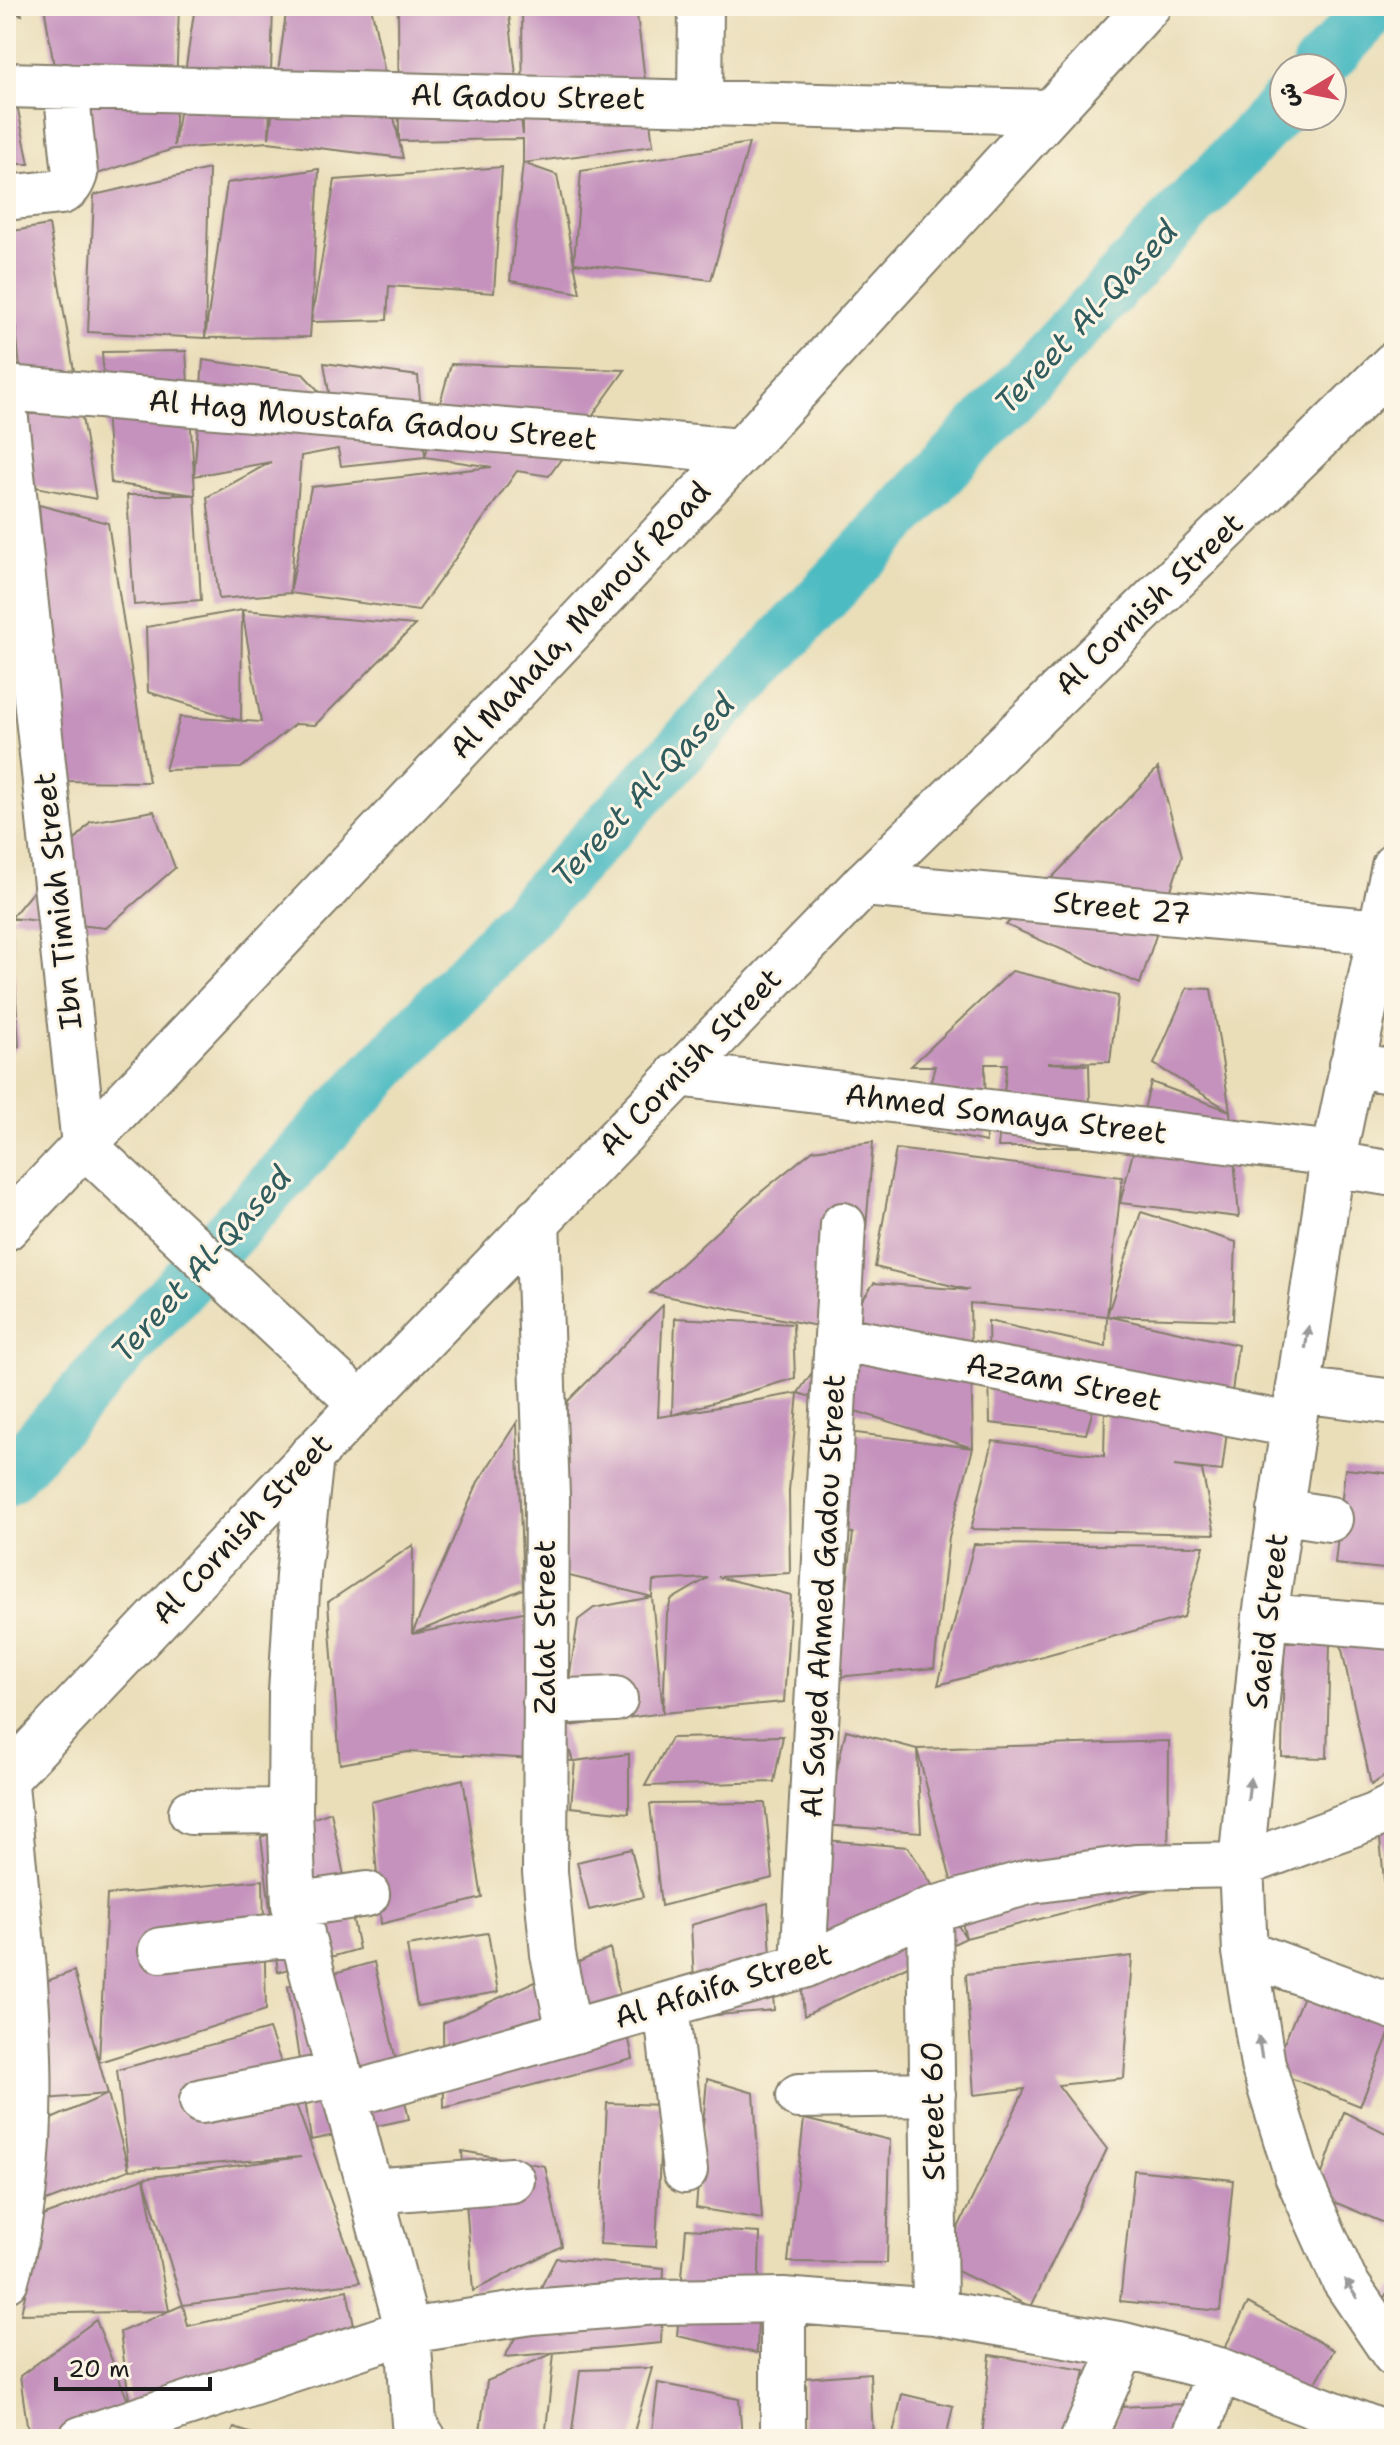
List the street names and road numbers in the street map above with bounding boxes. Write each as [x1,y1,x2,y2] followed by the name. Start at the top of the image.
[410,74,646,119] street label: Al Gadou Street
[147,379,599,460] street label: Al Hag Moustafa Gadou Street
[440,472,720,768] street label: Al Mahala, Menouf Road
[1045,503,1252,704] street label: Al Cornish Street
[24,770,91,1032] street label: Ibn Timiah Street
[1051,881,1193,934] street label: Street 27
[589,958,790,1165] street label: Al Cornish Street
[843,1073,1169,1154] street label: Ahmed Somaya Street
[963,1342,1165,1421] street label: Azzam Street
[790,1373,855,1819] street label: Al Sayed Ahmed Gadou Street
[142,1424,341,1633] street label: Al Cornish Street
[1235,1531,1298,1711] street label: Saeid Street
[524,1540,565,1714] street label: Zalat Street
[609,1933,837,2038] street label: Al Afaifa Street
[911,2041,954,2181] street label: Street 60

